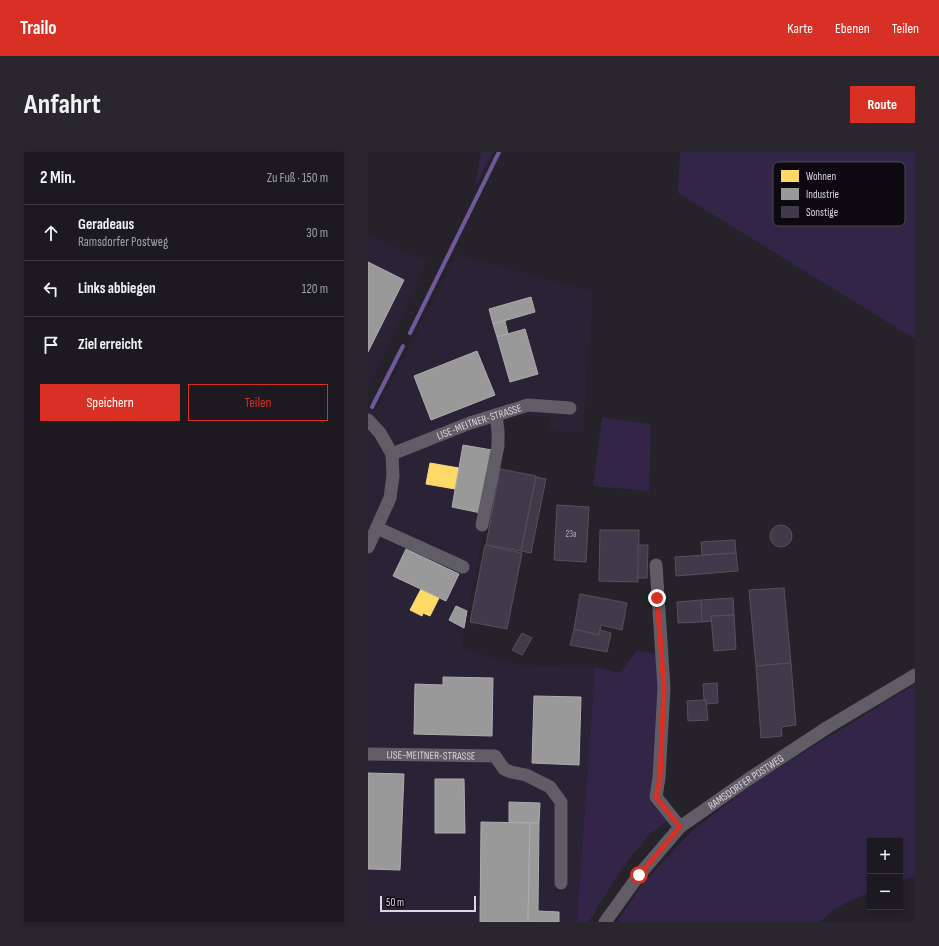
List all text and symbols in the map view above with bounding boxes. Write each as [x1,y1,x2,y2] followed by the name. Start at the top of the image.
[20,17,57,40] text: Trailo
[787,20,813,37] text: Karte
[835,20,870,37] text: Ebenen
[892,20,919,37] text: Teilen
[850,86,915,123] button: Route
[24,88,101,121] text: Anfahrt
[773,162,905,226] legend
[40,168,76,188] text: 2 Min.
[267,170,328,186] text: Zu Fuß · 150 m
[806,170,836,183] text: Wohnen
[806,188,839,201] text: Industrie
[806,206,838,219] text: Sonstige
[78,215,134,234] text: Geradeaus
[40,222,62,244] icon: ahead
[306,225,328,241] text: 30 m
[78,234,168,250] text: Ramsdorfer Postweg
[40,278,62,300] icon: left
[78,279,156,298] text: Links abbiegen
[302,281,328,297] text: 120 m
[40,334,62,356] icon: arrive
[78,335,142,354] text: Ziel erreicht
[40,384,180,421] button: Speichern
[188,384,328,421] button: Teilen
[435,401,523,443] street label: LISE-MEITNER-STRASSE
[566,529,576,540] house number: 23a
[648,589,666,607] route end
[386,748,476,763] street label: LISE-MEITNER-STRASSE
[706,752,786,812] street label: RAMSDORFER POSTWEG
[867,838,903,910] map controls
[867,838,903,874] button: +
[630,866,648,884] route start
[867,874,903,910] button: −
[380,894,476,913] scale bar
[386,896,404,909] text: 50 m

